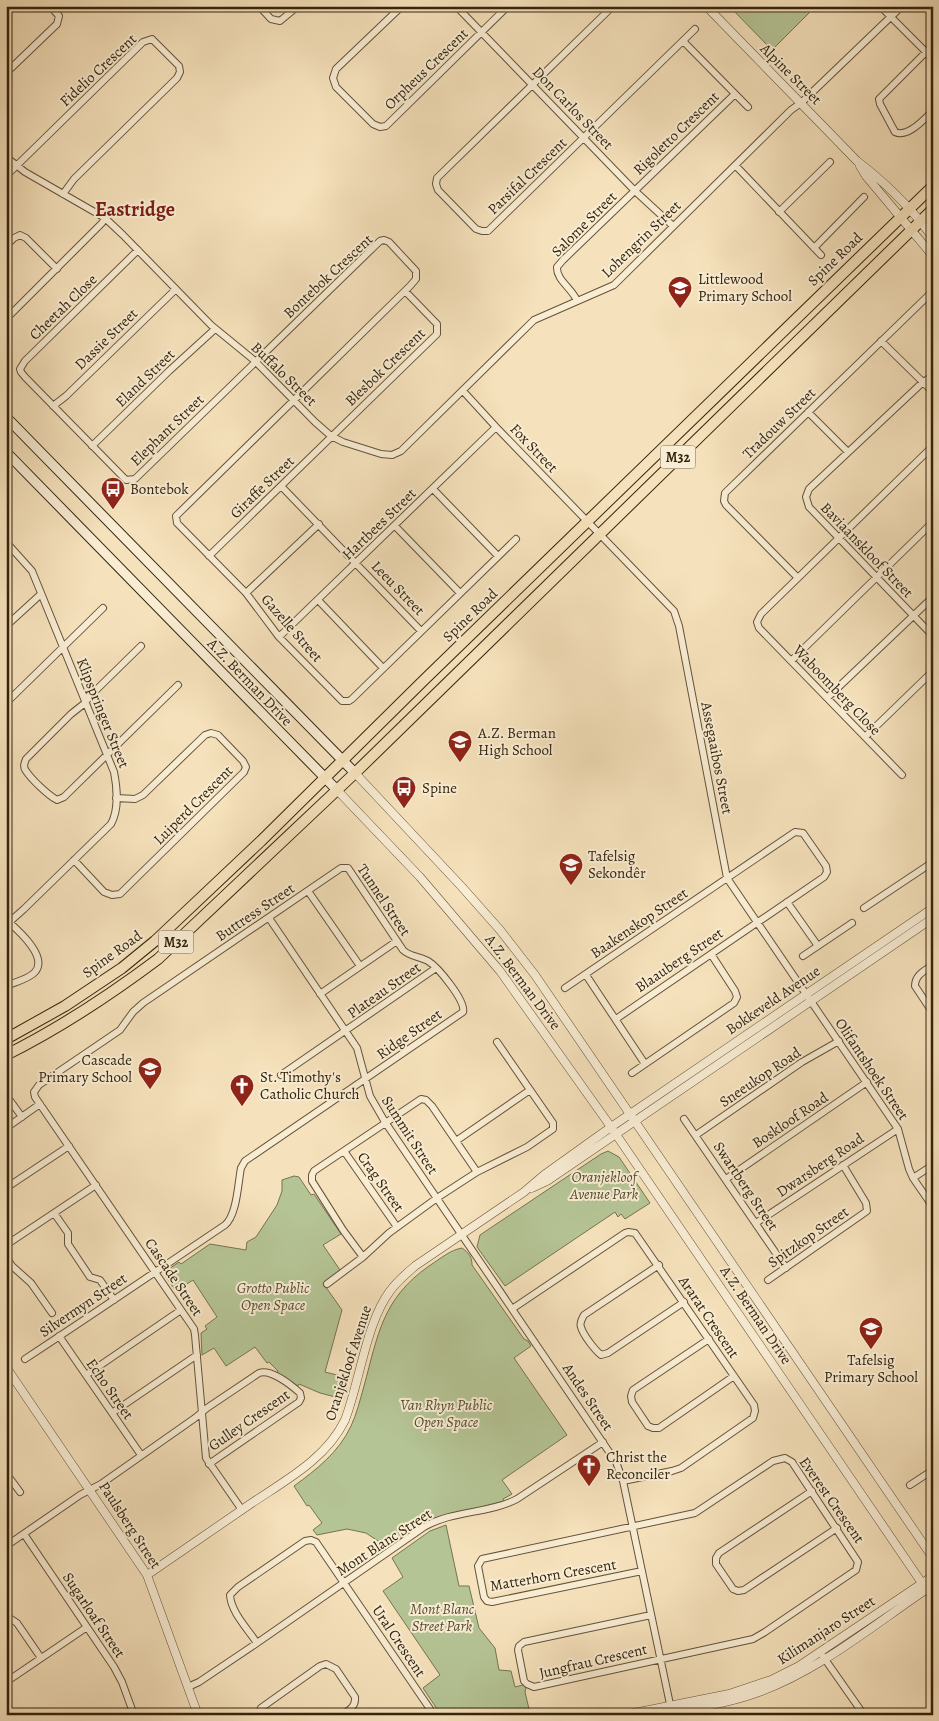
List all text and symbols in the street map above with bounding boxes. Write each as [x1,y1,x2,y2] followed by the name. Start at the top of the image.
[380,24,472,114] street label: Orpheus Crescent
[55,29,141,111] street label: Fidelio Crescent
[755,38,826,109] street label: Alpine Street
[528,62,618,154] street label: Don Carlos Street
[629,87,723,179] street label: Rigoletto Crescent
[483,133,571,219] street label: Parsifal Crescent
[547,187,621,261] street label: Salome Street
[95,196,175,223] district label: Eastridge
[597,196,685,282] street label: Lohengrin Street
[803,227,868,290] street label: Spine Road
[279,229,377,323] street label: Bontebok Crescent
[25,269,101,344] street label: Cheetah Close
[698,269,792,306] place label: Littlewood Primary School
[667,275,693,309] school or university icon: Littlewood Primary School
[70,304,142,374] street label: Dassie Street
[341,324,430,410] street label: Blesbok Crescent
[247,338,321,411] street label: Buffalo Street
[111,345,179,411] street label: Eland Street
[738,383,820,463] street label: Tradouw Street
[126,390,208,470] street label: Elephant Street
[506,419,562,477] street label: Fox Street
[660,446,696,468] road number: M32
[225,451,299,523] street label: Giraffe Street
[100,476,126,510] bus stop icon: Bontebok
[130,479,189,499] place label: Bontebok
[338,484,420,564] street label: Hartbees Street
[816,498,918,602] street label: Baviaanskloof Street
[367,556,429,620] street label: Leeu Street
[438,583,503,646] street label: Spine Road
[257,590,327,666] street label: Gazelle Street
[202,633,297,730] street label: A.Z. Berman Drive
[788,640,886,740] street label: Waboomberg Close
[72,655,134,771] street label: Klipspringer Street
[696,699,738,816] street label: Assegaaibos Street
[477,723,556,760] place label: A.Z. Berman High School
[447,729,473,763] school or university icon: A.Z. Berman High School
[149,761,237,849] street label: Luiperd Crescent
[391,775,417,809] bus stop icon: Spine
[422,778,457,798] place label: Spine
[588,846,646,883] place label: Tafelsig Sekondêr
[558,852,584,886] school or university icon: Tafelsig Sekondêr
[353,860,415,940] street label: Tunnel Street
[212,878,298,946] street label: Buttress Street
[586,883,692,963] street label: Baakenskop Street
[631,923,727,997] street label: Blaauberg Street
[78,925,147,982] street label: Spine Road
[480,929,566,1034] street label: A.Z. Berman Drive
[158,930,194,954] road number: M32
[343,957,425,1023] street label: Plateau Street
[722,961,824,1039] street label: Bokkeveld Avenue
[372,1004,446,1064] street label: Ridge Street
[830,1014,914,1124] street label: Olifantshoek Street
[715,1042,805,1112] street label: Sneeukop Road
[38,1050,132,1087] place label: Cascade Primary School
[137,1056,163,1090] school or university icon: Cascade Primary School
[260,1067,360,1104] place label: St. Timothy's Catholic Church
[229,1073,255,1107] church icon: St. Timothy's Catholic Church
[748,1087,833,1153] street label: Boskloof Road
[377,1092,443,1178] street label: Summit Street
[772,1128,868,1202] street label: Dwarsberg Road
[709,1138,783,1234] street label: Swartberg Street
[353,1148,409,1216] street label: Crag Street
[569,1167,640,1204] park label: Oranjekloof Avenue Park
[764,1202,852,1272] street label: Spitzkop Street
[140,1234,208,1320] street label: Cascade Street
[715,1261,797,1368] street label: A.Z. Berman Drive
[35,1268,131,1342] street label: Silvermyn Street
[674,1271,744,1362] street label: Ararat Crescent
[237,1278,310,1315] park label: Grotto Public Open Space
[320,1302,376,1423] street label: Oranjekloof Avenue
[858,1316,884,1350] school or university icon: Tafelsig Primary School
[824,1350,918,1387] place label: Tafelsig Primary School
[82,1355,138,1424] street label: Echo Street
[558,1359,618,1435] street label: Andes Street
[204,1385,294,1455] street label: Gulley Crescent
[400,1395,493,1432] park label: Van Rhyn Public Open Space
[606,1447,670,1484] place label: Christ the Reconciler
[576,1453,602,1487] church icon: Christ the Reconciler
[795,1453,869,1547] street label: Everest Crescent
[94,1478,166,1573] street label: Paulsberg Street
[332,1504,436,1580] street label: Mont Blanc Street
[488,1554,618,1596] street label: Matterhorn Crescent
[58,1568,130,1662] street label: Sugarloaf Street
[773,1591,879,1669] street label: Kilimanjaro Street
[410,1599,475,1636] park label: Mont Blanc Street Park
[368,1601,430,1681] street label: Ural Crescent
[537,1639,649,1683] street label: Jungfrau Crescent

